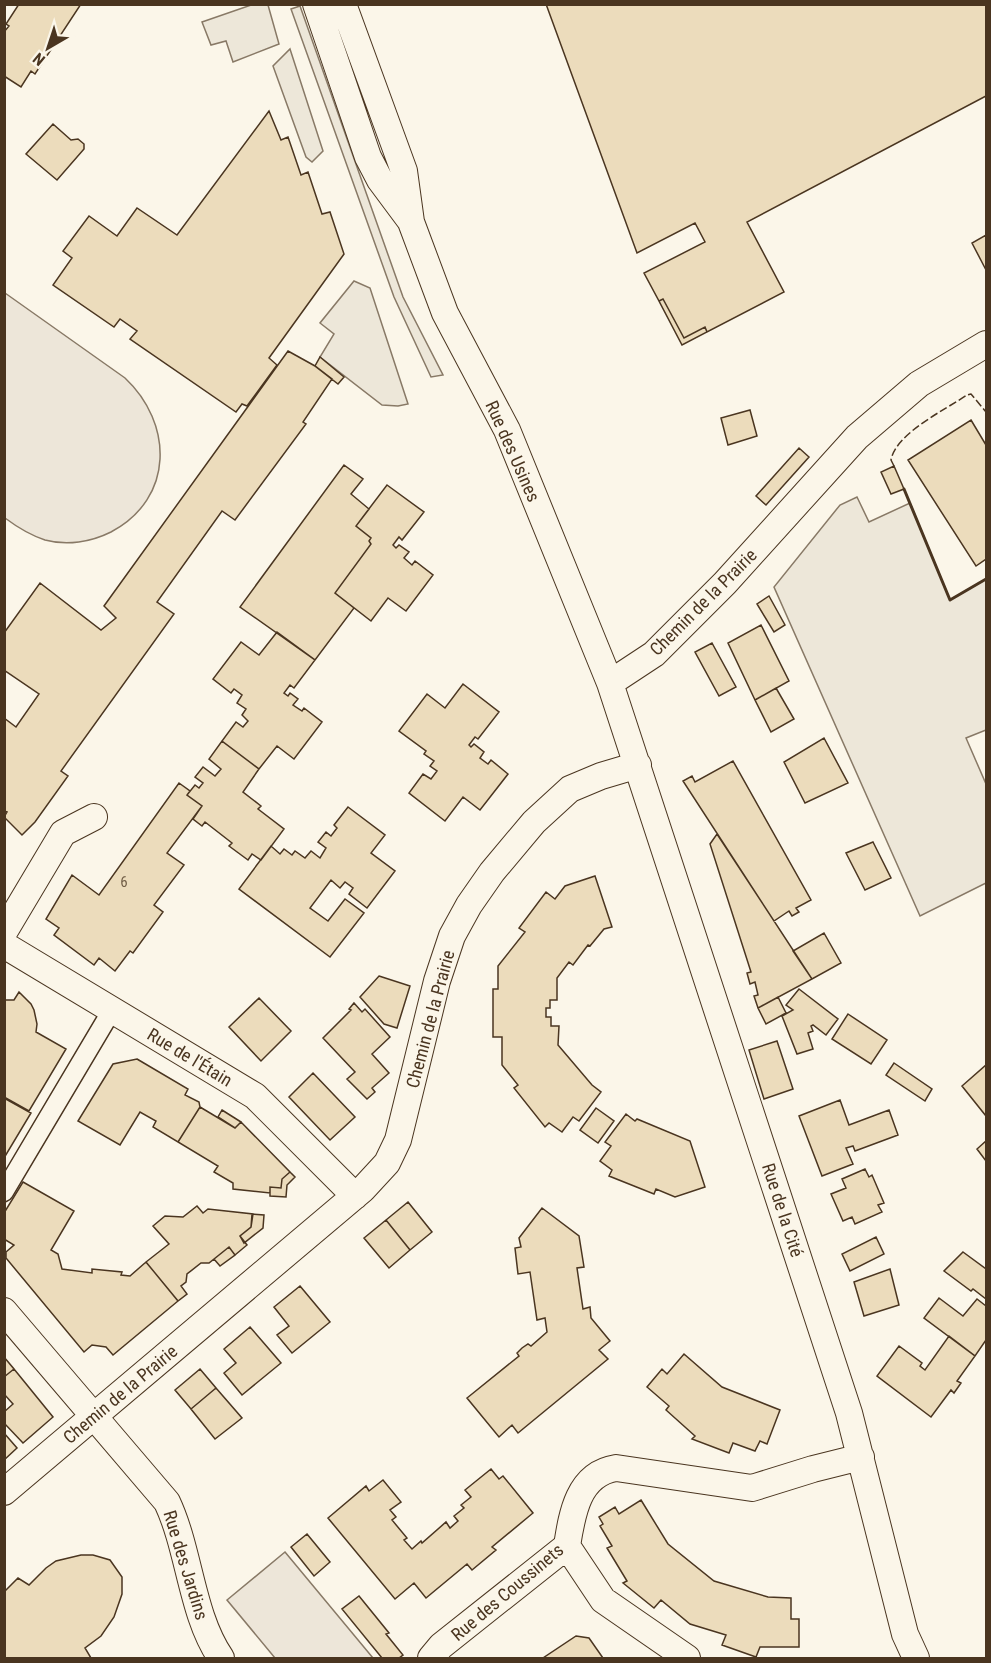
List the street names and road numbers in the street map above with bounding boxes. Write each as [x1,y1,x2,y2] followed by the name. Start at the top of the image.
[481,397,545,505] street label: Rue des Usines
[645,544,761,660] street label: Chemin de la Prairie
[401,948,459,1090] street label: Chemin de la Prairie
[144,1023,236,1091] street label: Rue de l'Étain
[758,1160,808,1260] street label: Rue de la Cité
[59,1340,181,1448] street label: Chemin de la Prairie
[159,1508,213,1622] street label: Rue des Jardins
[447,1539,567,1645] street label: Rue des Coussinets

